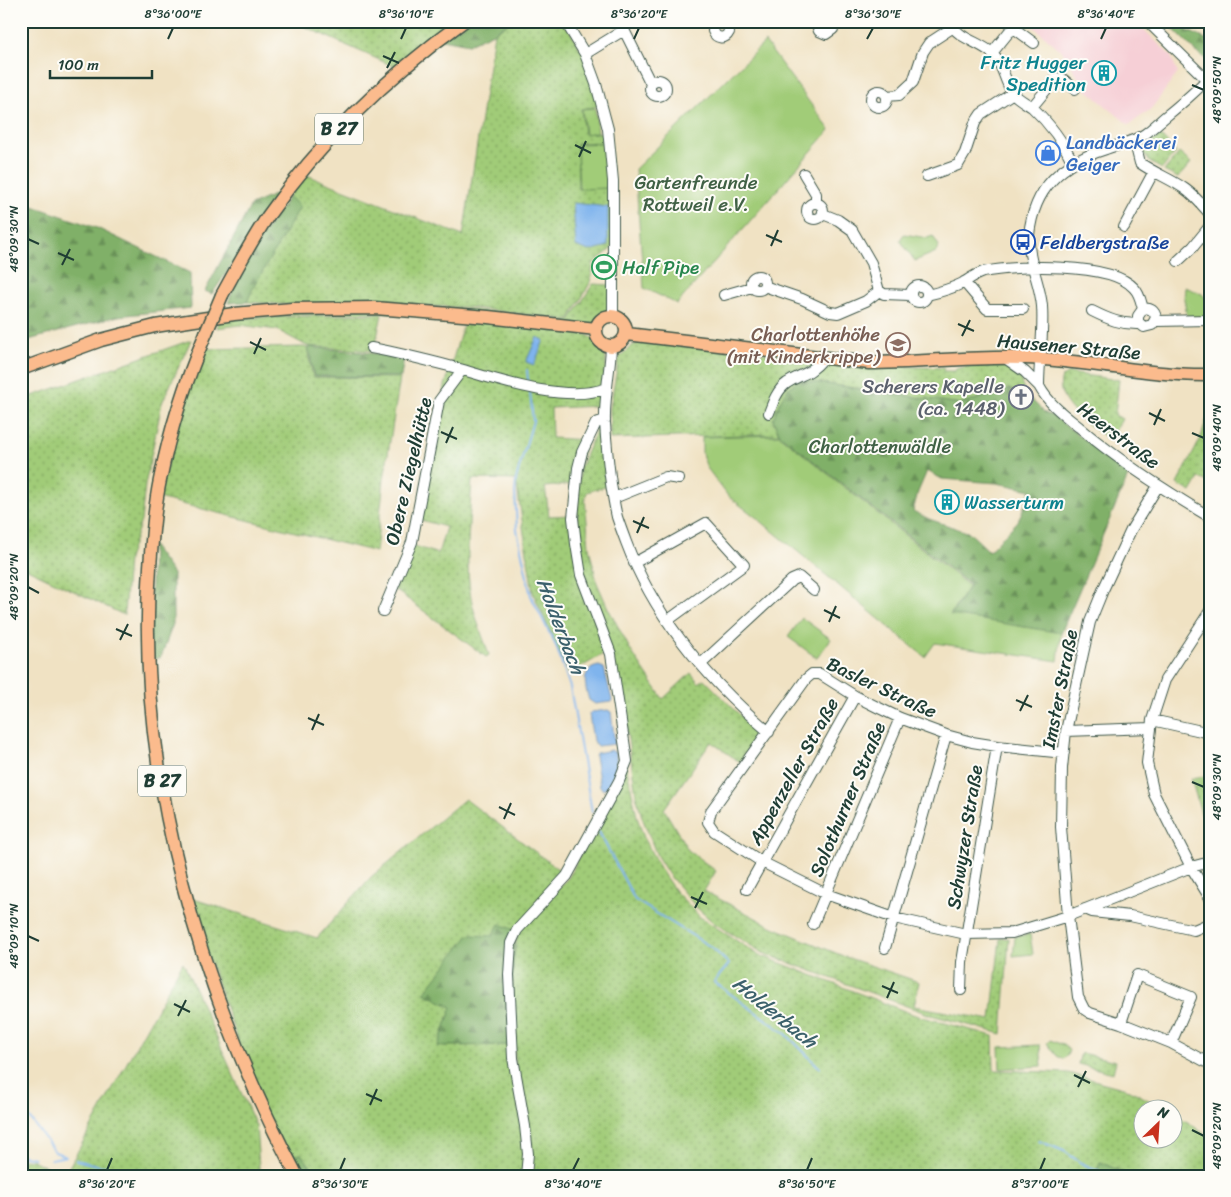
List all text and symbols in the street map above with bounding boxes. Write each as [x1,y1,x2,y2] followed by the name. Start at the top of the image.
[144,3,203,25] text: 8°36'00"E
[379,3,435,25] text: 8°36'10"E
[611,3,669,25] text: 8°36'20"E
[845,3,902,25] text: 8°36'30"E
[1078,3,1136,25] text: 8°36'40"E
[981,46,1087,101] place label: Fritz Hugger Spedition
[50,48,152,80] scale bar
[58,52,99,78] text: 100 m
[1206,56,1228,124] text: 48°09'50"N
[1091,60,1117,86] building icon: Fritz Hugger Spedition
[315,114,363,144] road number: B 27
[1066,126,1177,181] place label: Landbäckerei Geiger
[1035,140,1061,166] shop icon: Landbäckerei Geiger
[634,166,758,221] park label: Gartenfreunde Rottweil e.V.
[3,205,25,272] text: 48°09'30"N
[1040,226,1169,259] place label: Feldbergstraße
[1010,229,1036,255] bus stop icon: Feldbergstraße
[622,251,699,284] place label: Half Pipe
[591,254,617,280] sports icon: Half Pipe
[726,318,881,373] place label: Charlottenhöhe (mit Kinderkrippe)
[996,324,1142,369] street label: Hausener Straße
[885,332,911,358] school or university icon: Charlottenhöhe (mit Kinderkrippe)
[862,370,1005,425] place label: Scherers Kapelle (ca. 1448)
[1008,384,1034,410] church icon: Scherers Kapelle (ca. 1448)
[1070,393,1168,478] street label: Heerstraße
[375,394,442,548] street label: Obere Ziegelhütte
[1206,403,1228,472] text: 48°09'40"N
[809,430,952,463] park label: Charlottenwäldle
[964,486,1064,519] place label: Wasserturm
[934,489,960,515] building icon: Wasserturm
[3,553,25,621] text: 48°09'20"N
[526,573,595,681] water label: Holderbach
[1032,627,1087,753] street label: Imster Straße
[821,647,943,728] street label: Basler Straße
[739,691,848,852] street label: Appenzeller Straße
[800,717,895,882] street label: Solothurner Straße
[1206,753,1228,820] text: 48°09'30"N
[937,763,992,912] street label: Schwyzer Straße
[138,766,186,796] road number: B 27
[3,903,25,969] text: 48°09'10"N
[725,967,826,1059] water label: Holderbach
[1153,1099,1173,1126] text: N
[1134,1100,1184,1150] north arrow
[1206,1102,1228,1170] text: 48°09'20"N
[79,1173,137,1195] text: 8°36'20"E
[312,1173,369,1195] text: 8°36'30"E
[545,1173,603,1195] text: 8°36'40"E
[779,1173,837,1195] text: 8°36'50"E
[1011,1173,1070,1195] text: 8°37'00"E

